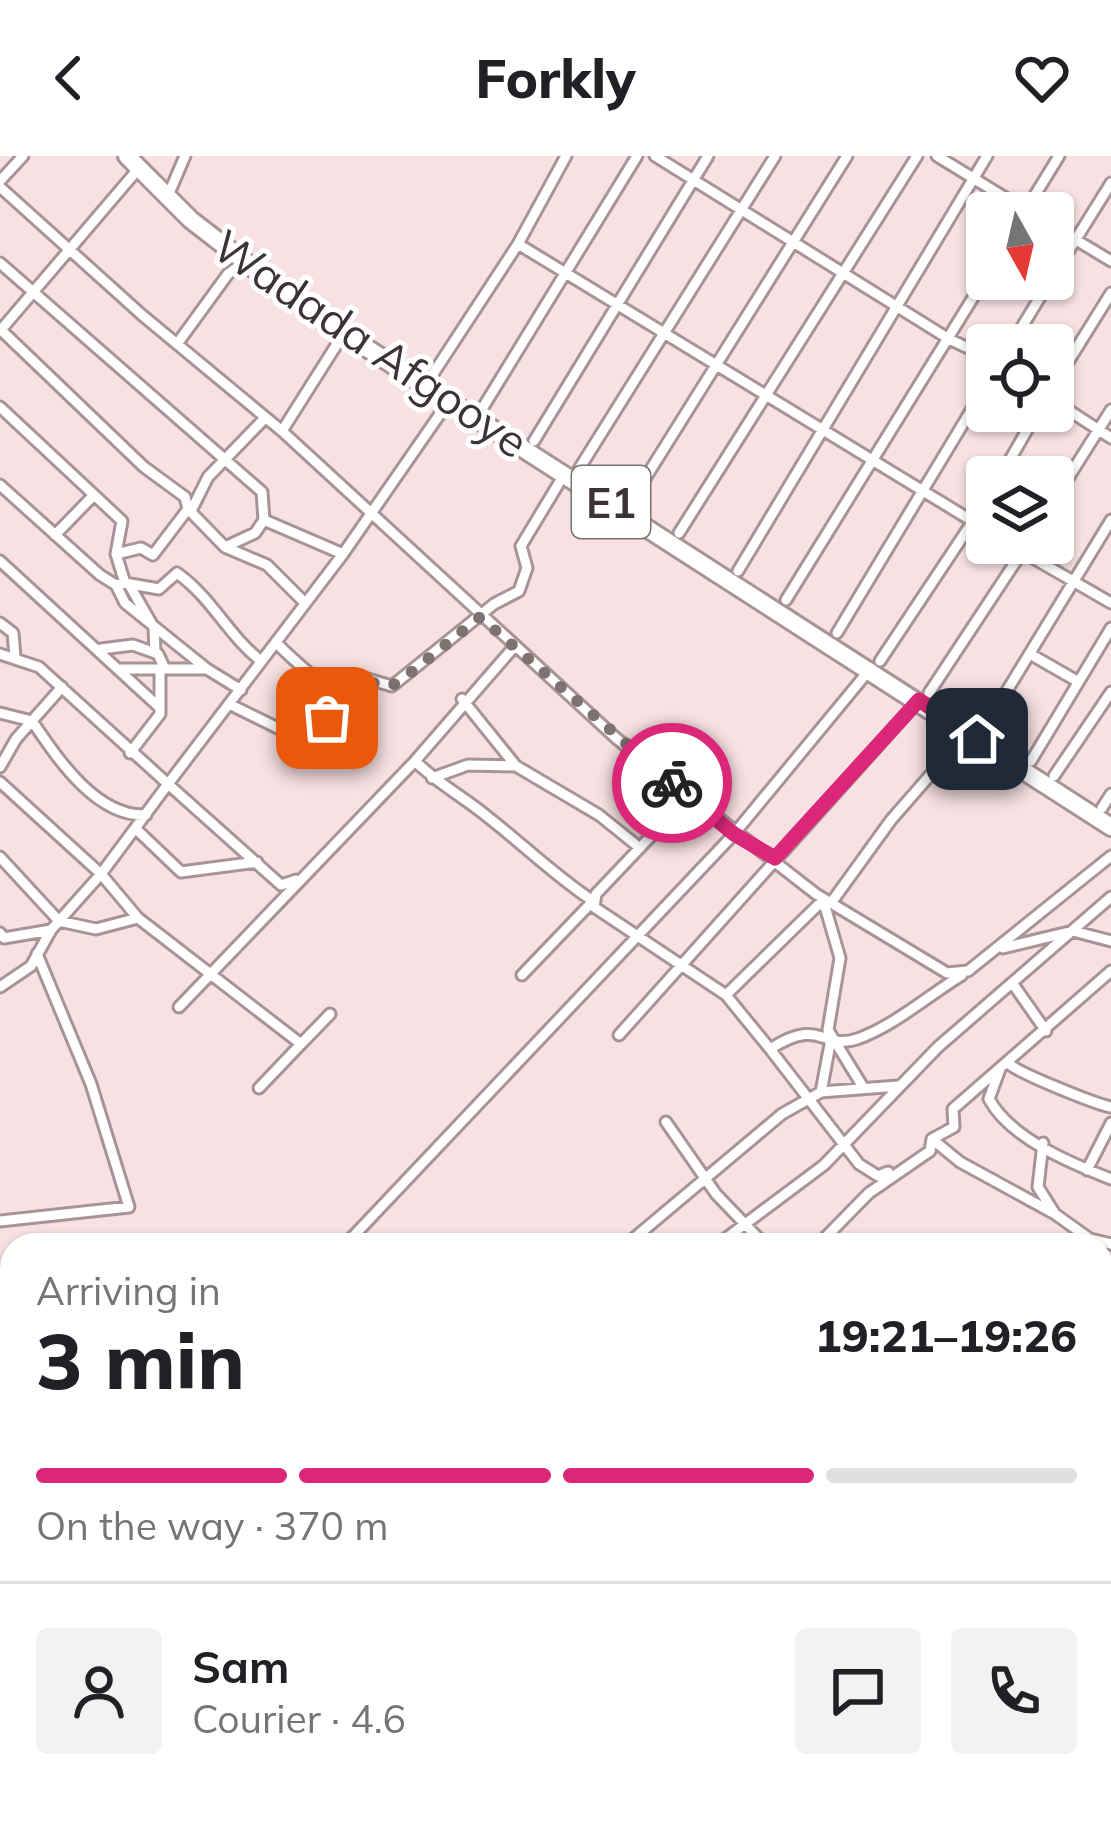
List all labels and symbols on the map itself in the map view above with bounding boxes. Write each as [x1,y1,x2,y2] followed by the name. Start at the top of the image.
[966,192,1074,300] north arrow
[203,217,539,469] street label: Wadada Afgooye
[572,466,650,538] road number: E1
[276,667,378,769] pin
[926,688,1028,790] pin
[612,723,732,843] courier

